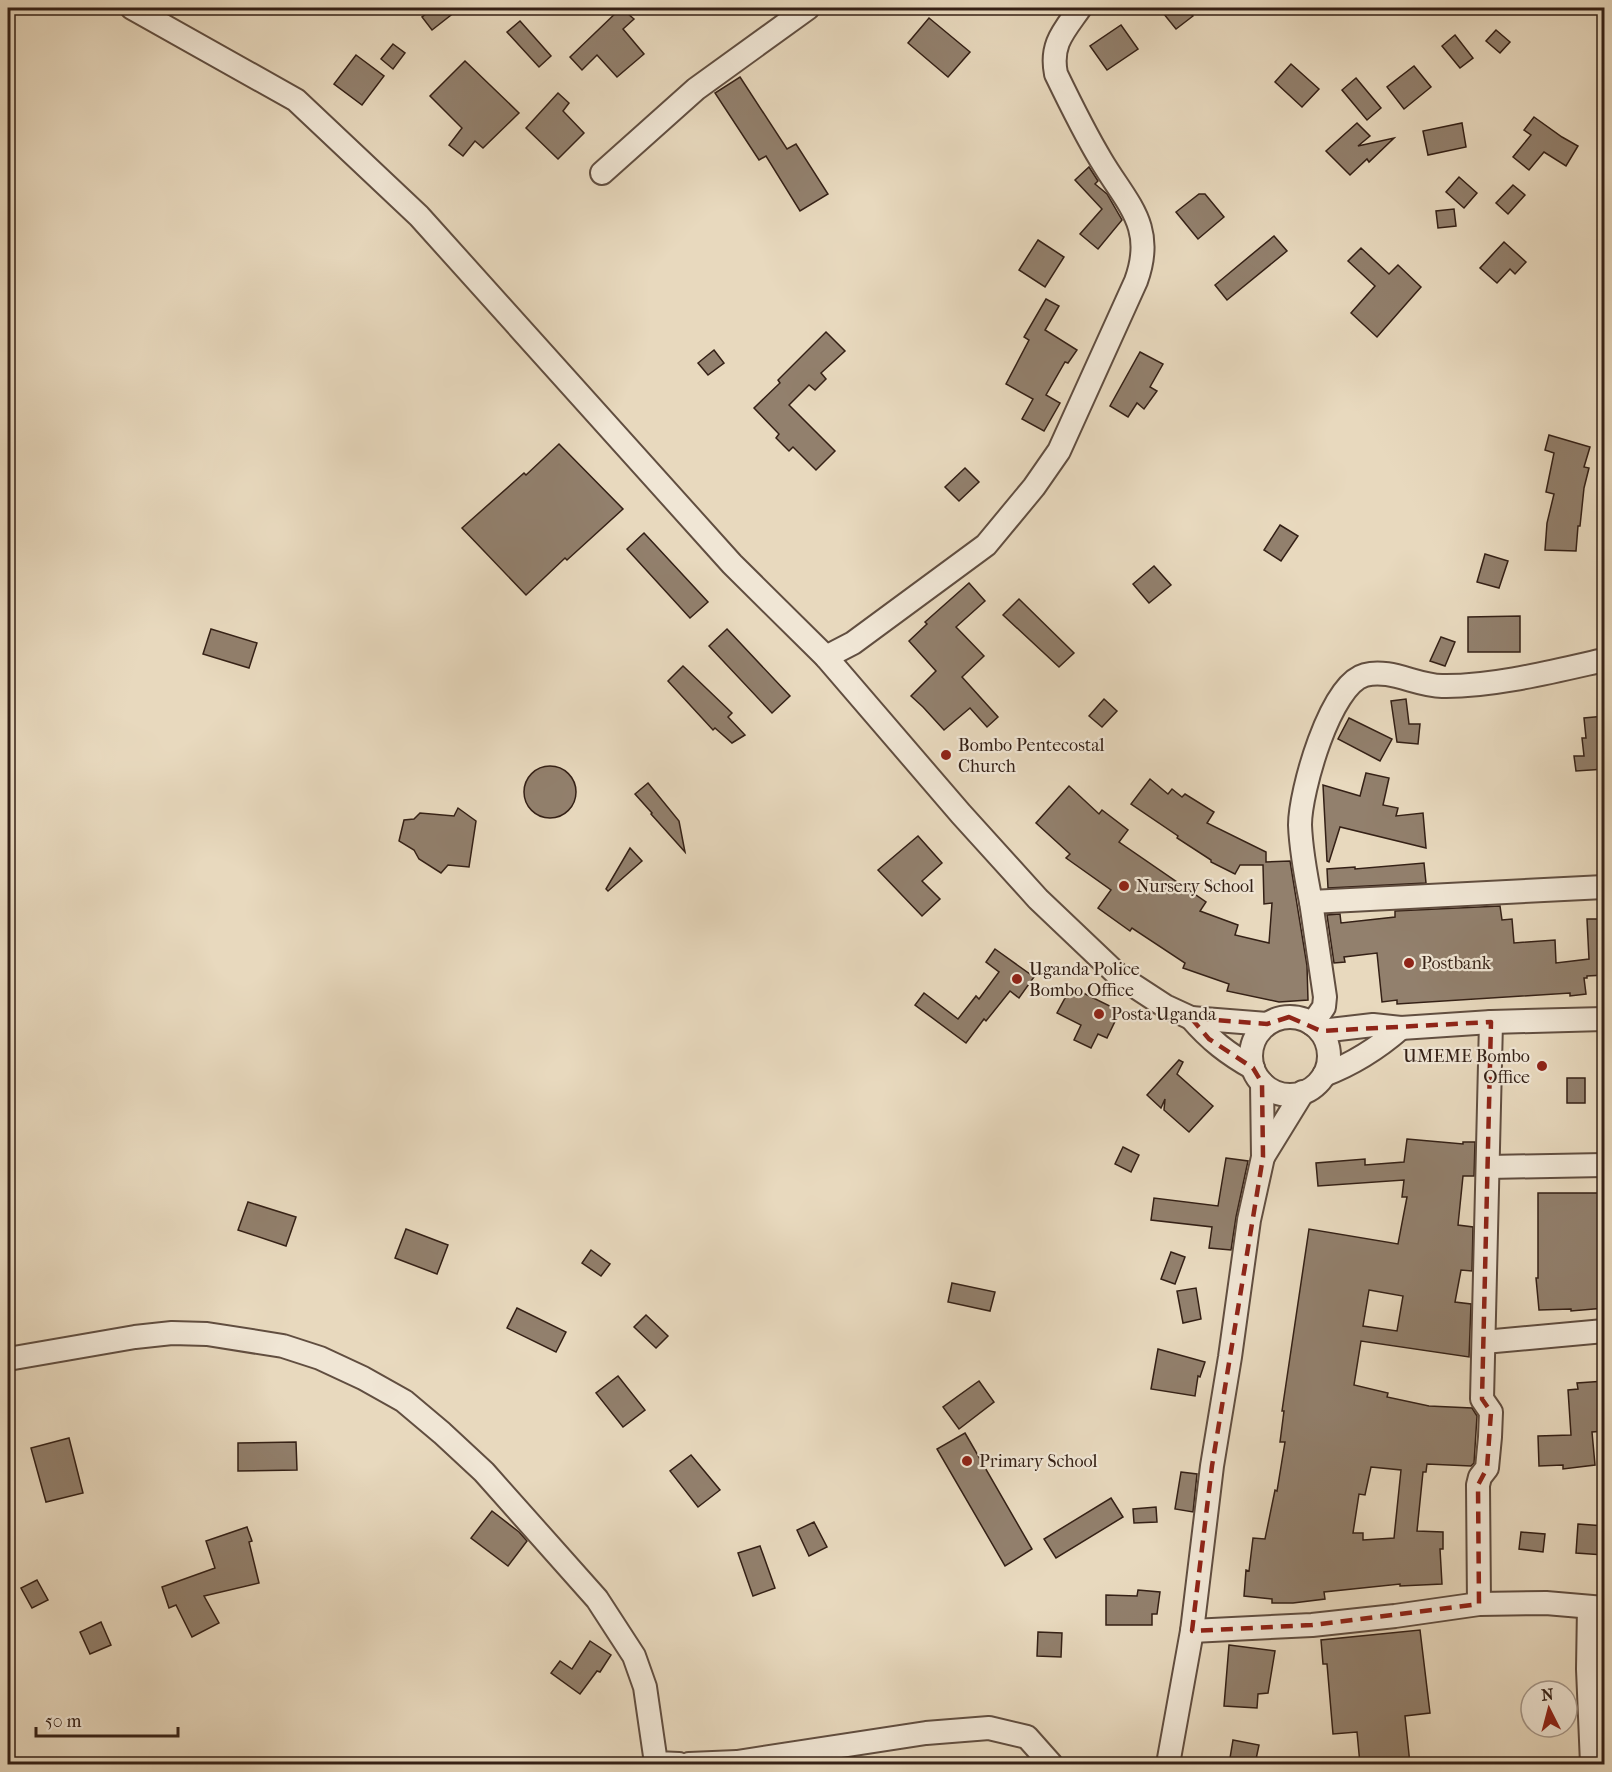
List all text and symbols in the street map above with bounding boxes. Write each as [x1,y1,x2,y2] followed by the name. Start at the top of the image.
[958,735,1105,777] place label: Bombo Pentecostal Church
[939,748,953,762] marker: Bombo Pentecostal Church
[1136,876,1254,897] place label: Nursery School
[1117,879,1131,893] marker: Nursery School
[1421,953,1492,974] place label: Postbank
[1402,956,1416,970] marker: Postbank
[1029,959,1140,1001] place label: Uganda Police Bombo Office
[1010,972,1024,986] marker: Uganda Police Bombo Office
[1111,1004,1217,1025] place label: Posta Uganda
[1092,1007,1106,1021] marker: Posta Uganda
[1403,1046,1530,1088] place label: UMEME Bombo Office
[1535,1059,1549,1073] marker: UMEME Bombo Office
[979,1451,1098,1472] place label: Primary School
[960,1454,974,1468] marker: Primary School
[1519,1679,1579,1739] north arrow
[1540,1684,1555,1705] text: N
[36,1700,178,1738] scale bar
[45,1711,82,1732] text: 50 m

